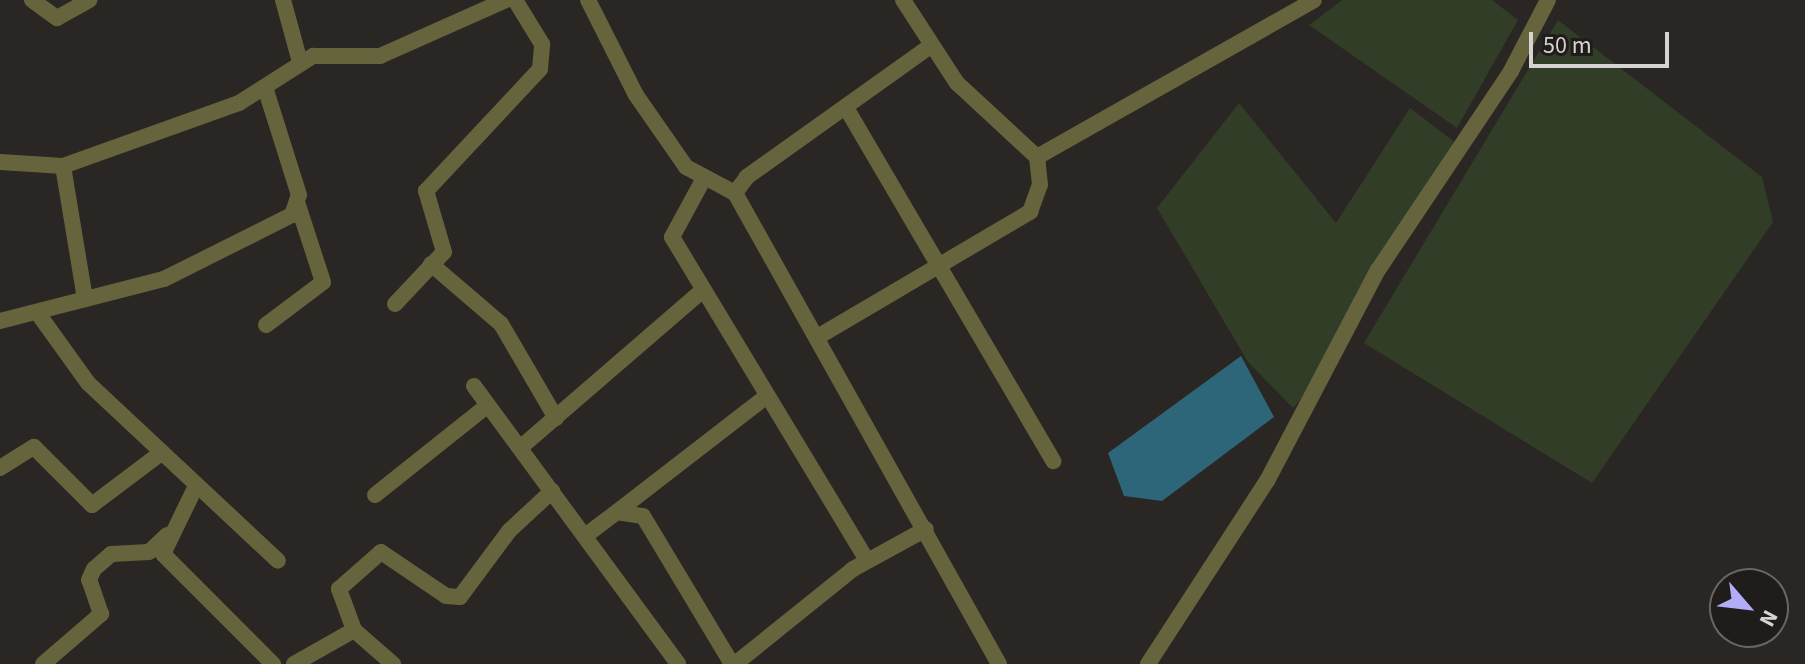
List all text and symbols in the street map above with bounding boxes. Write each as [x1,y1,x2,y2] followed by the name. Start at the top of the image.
[1533,16,1673,66] scale bar
[1543,28,1592,63] text: 50 m
[1709,568,1789,648] north arrow
[1751,604,1786,632] text: N

